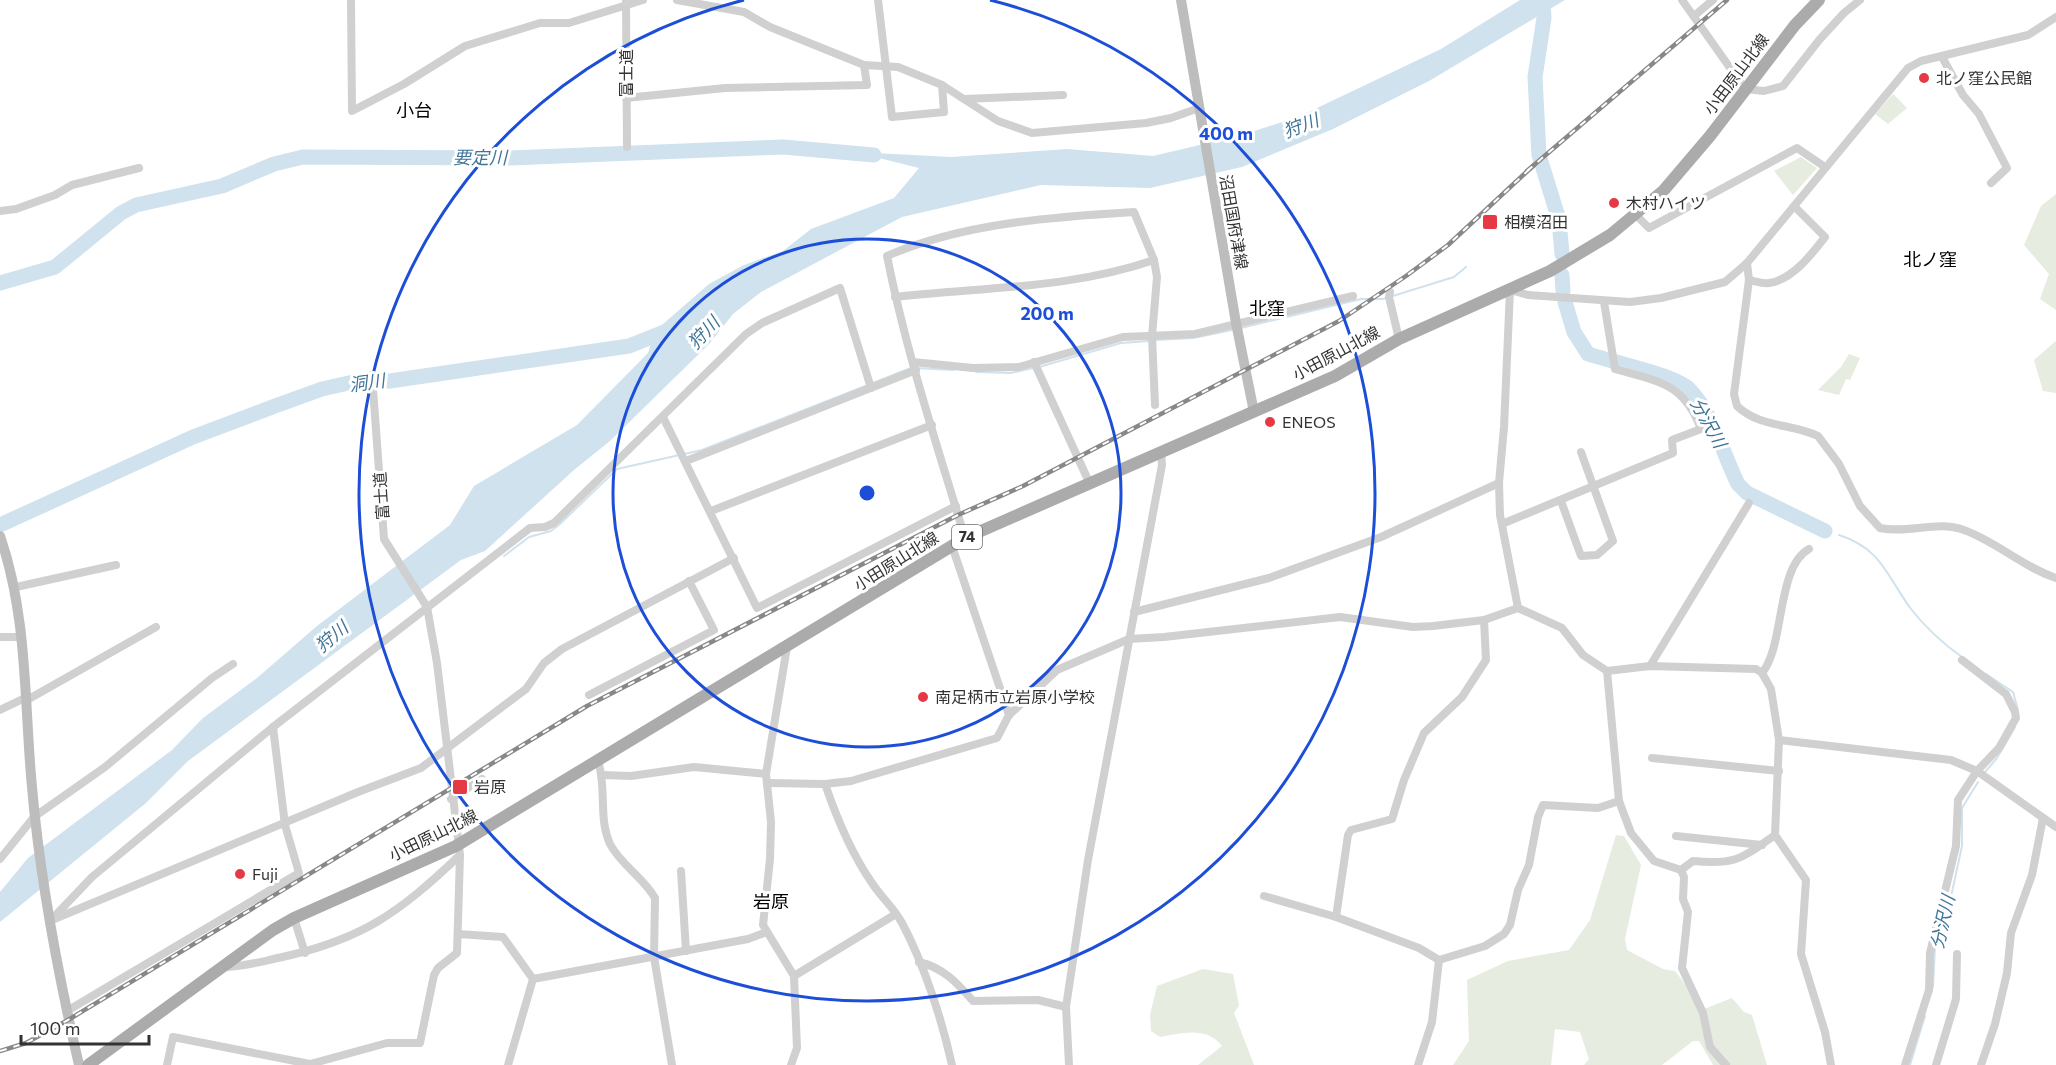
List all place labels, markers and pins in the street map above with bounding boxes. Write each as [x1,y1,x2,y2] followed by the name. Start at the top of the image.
[1936,68,2032,87] place label: 北ノ窪公民館
[1917,71,1931,85] marker: 北ノ窪公民館
[1626,193,1706,212] place label: 木村ハイツ
[1607,196,1621,210] marker: 木村ハイツ
[1504,212,1568,231] place label: 相模沼田
[1481,213,1499,231] marker: 相模沼田
[1282,412,1336,431] place label: ENEOS
[1263,415,1277,429] marker: ENEOS
[857,483,877,503] centre of rings
[935,687,1095,706] place label: 南足柄市立岩原小学校
[916,690,930,704] marker: 南足柄市立岩原小学校
[474,777,506,796] place label: 岩原
[451,778,469,796] marker: 岩原
[252,864,278,883] place label: Fuji
[233,867,247,881] marker: Fuji

